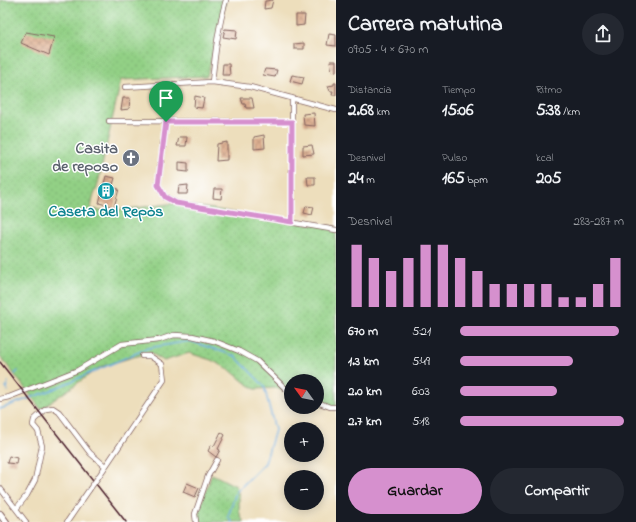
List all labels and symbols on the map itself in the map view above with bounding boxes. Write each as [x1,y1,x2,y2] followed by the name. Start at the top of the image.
[149,81,183,122] pin
[52,137,118,179] place label: Casita de reposo
[121,148,141,168] church icon: Casita de reposo
[96,181,116,201] building icon: Caseta del Repòs
[49,200,163,224] place label: Caseta del Repòs
[284,374,324,414] north arrow

